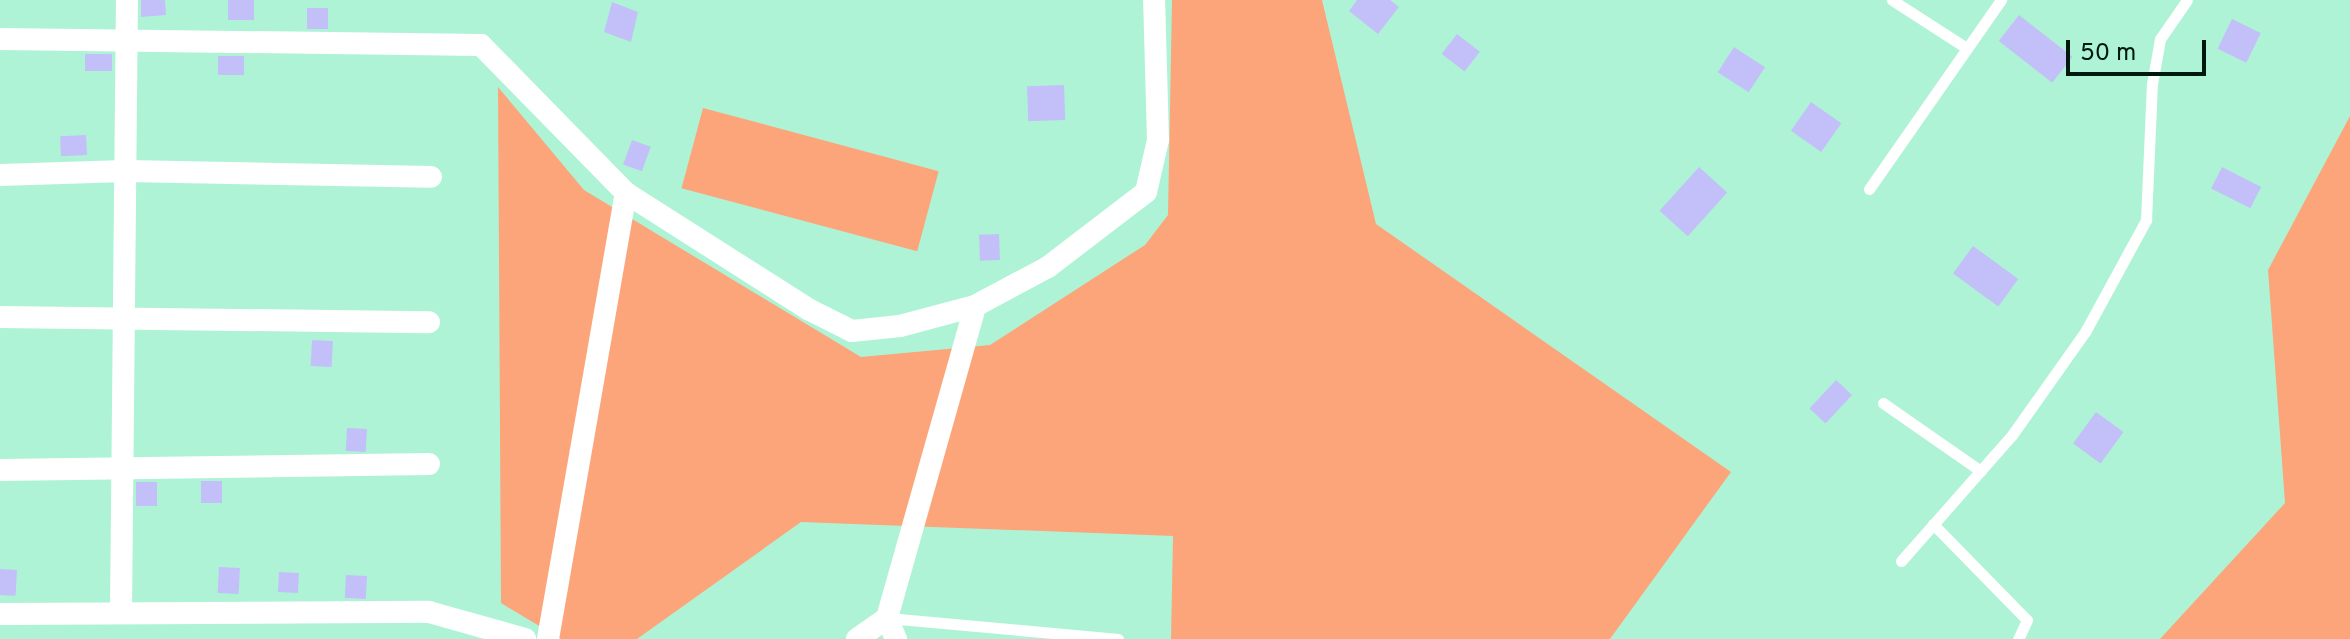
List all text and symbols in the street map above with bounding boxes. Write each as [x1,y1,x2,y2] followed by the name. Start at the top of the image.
[2070,24,2210,74] scale bar
[2080,39,2136,69] text: 50 m

